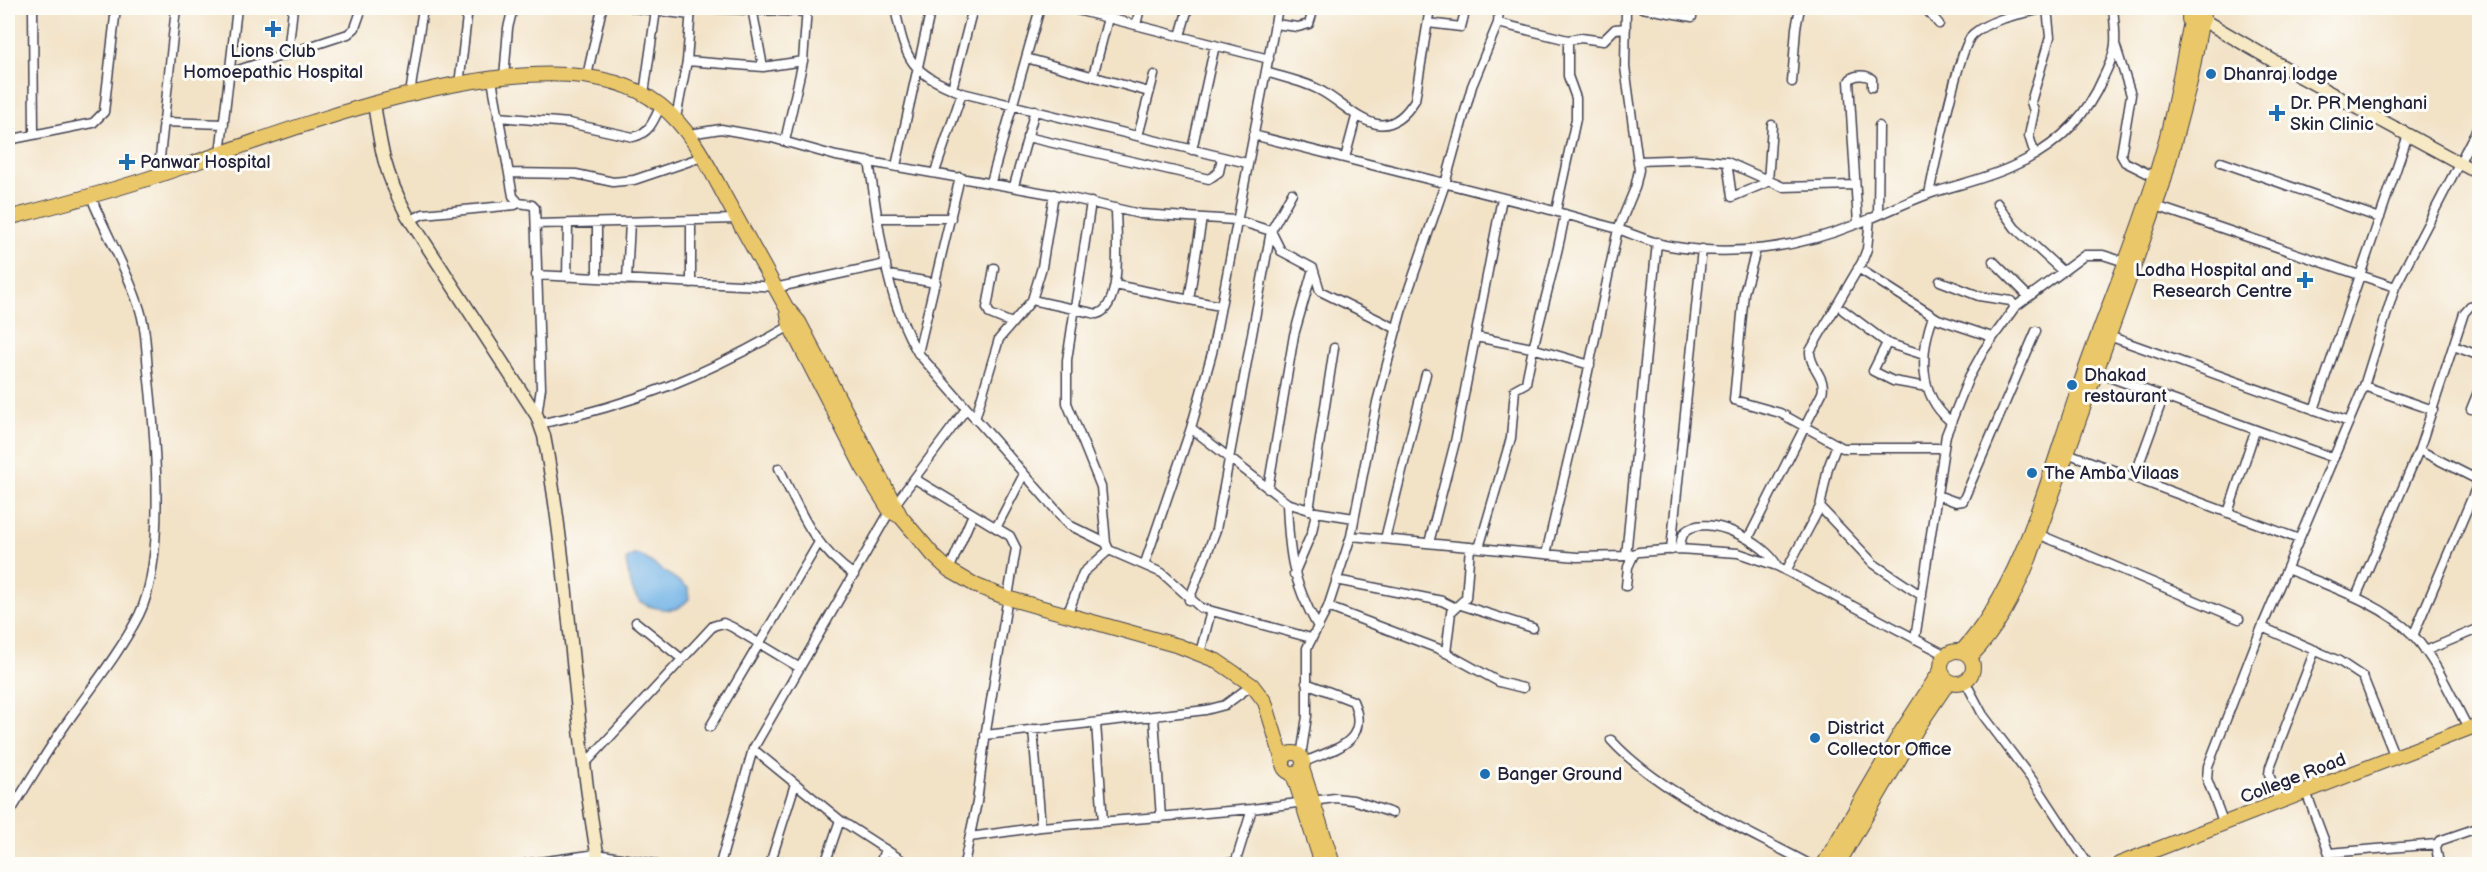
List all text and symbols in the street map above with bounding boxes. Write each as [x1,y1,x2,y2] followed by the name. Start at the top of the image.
[264,20,282,38] marker: Lions Club Homoepathic Hospital
[183,41,363,83] place label: Lions Club Homoepathic Hospital
[2223,64,2338,85] place label: Dhanraj lodge
[2204,67,2218,81] marker: Dhanraj lodge
[2290,93,2427,135] place label: Dr. PR Menghani Skin Clinic
[2268,104,2286,122] marker: Dr. PR Menghani Skin Clinic
[140,152,270,173] place label: Panwar Hospital
[118,153,136,171] marker: Panwar Hospital
[2135,260,2292,302] place label: Lodha Hospital and Research Centre
[2296,271,2314,289] marker: Lodha Hospital and Research Centre
[2084,365,2167,407] place label: Dhakad restaurant
[2065,378,2079,392] marker: Dhakad restaurant
[2044,463,2179,484] place label: The Amba Vilaas
[2025,466,2039,480] marker: The Amba Vilaas
[1827,718,1952,760] place label: District Collector Office
[1808,731,1822,745] marker: District Collector Office
[2238,749,2349,808] street label: College Road
[1497,764,1622,785] place label: Banger Ground
[1478,767,1492,781] marker: Banger Ground

